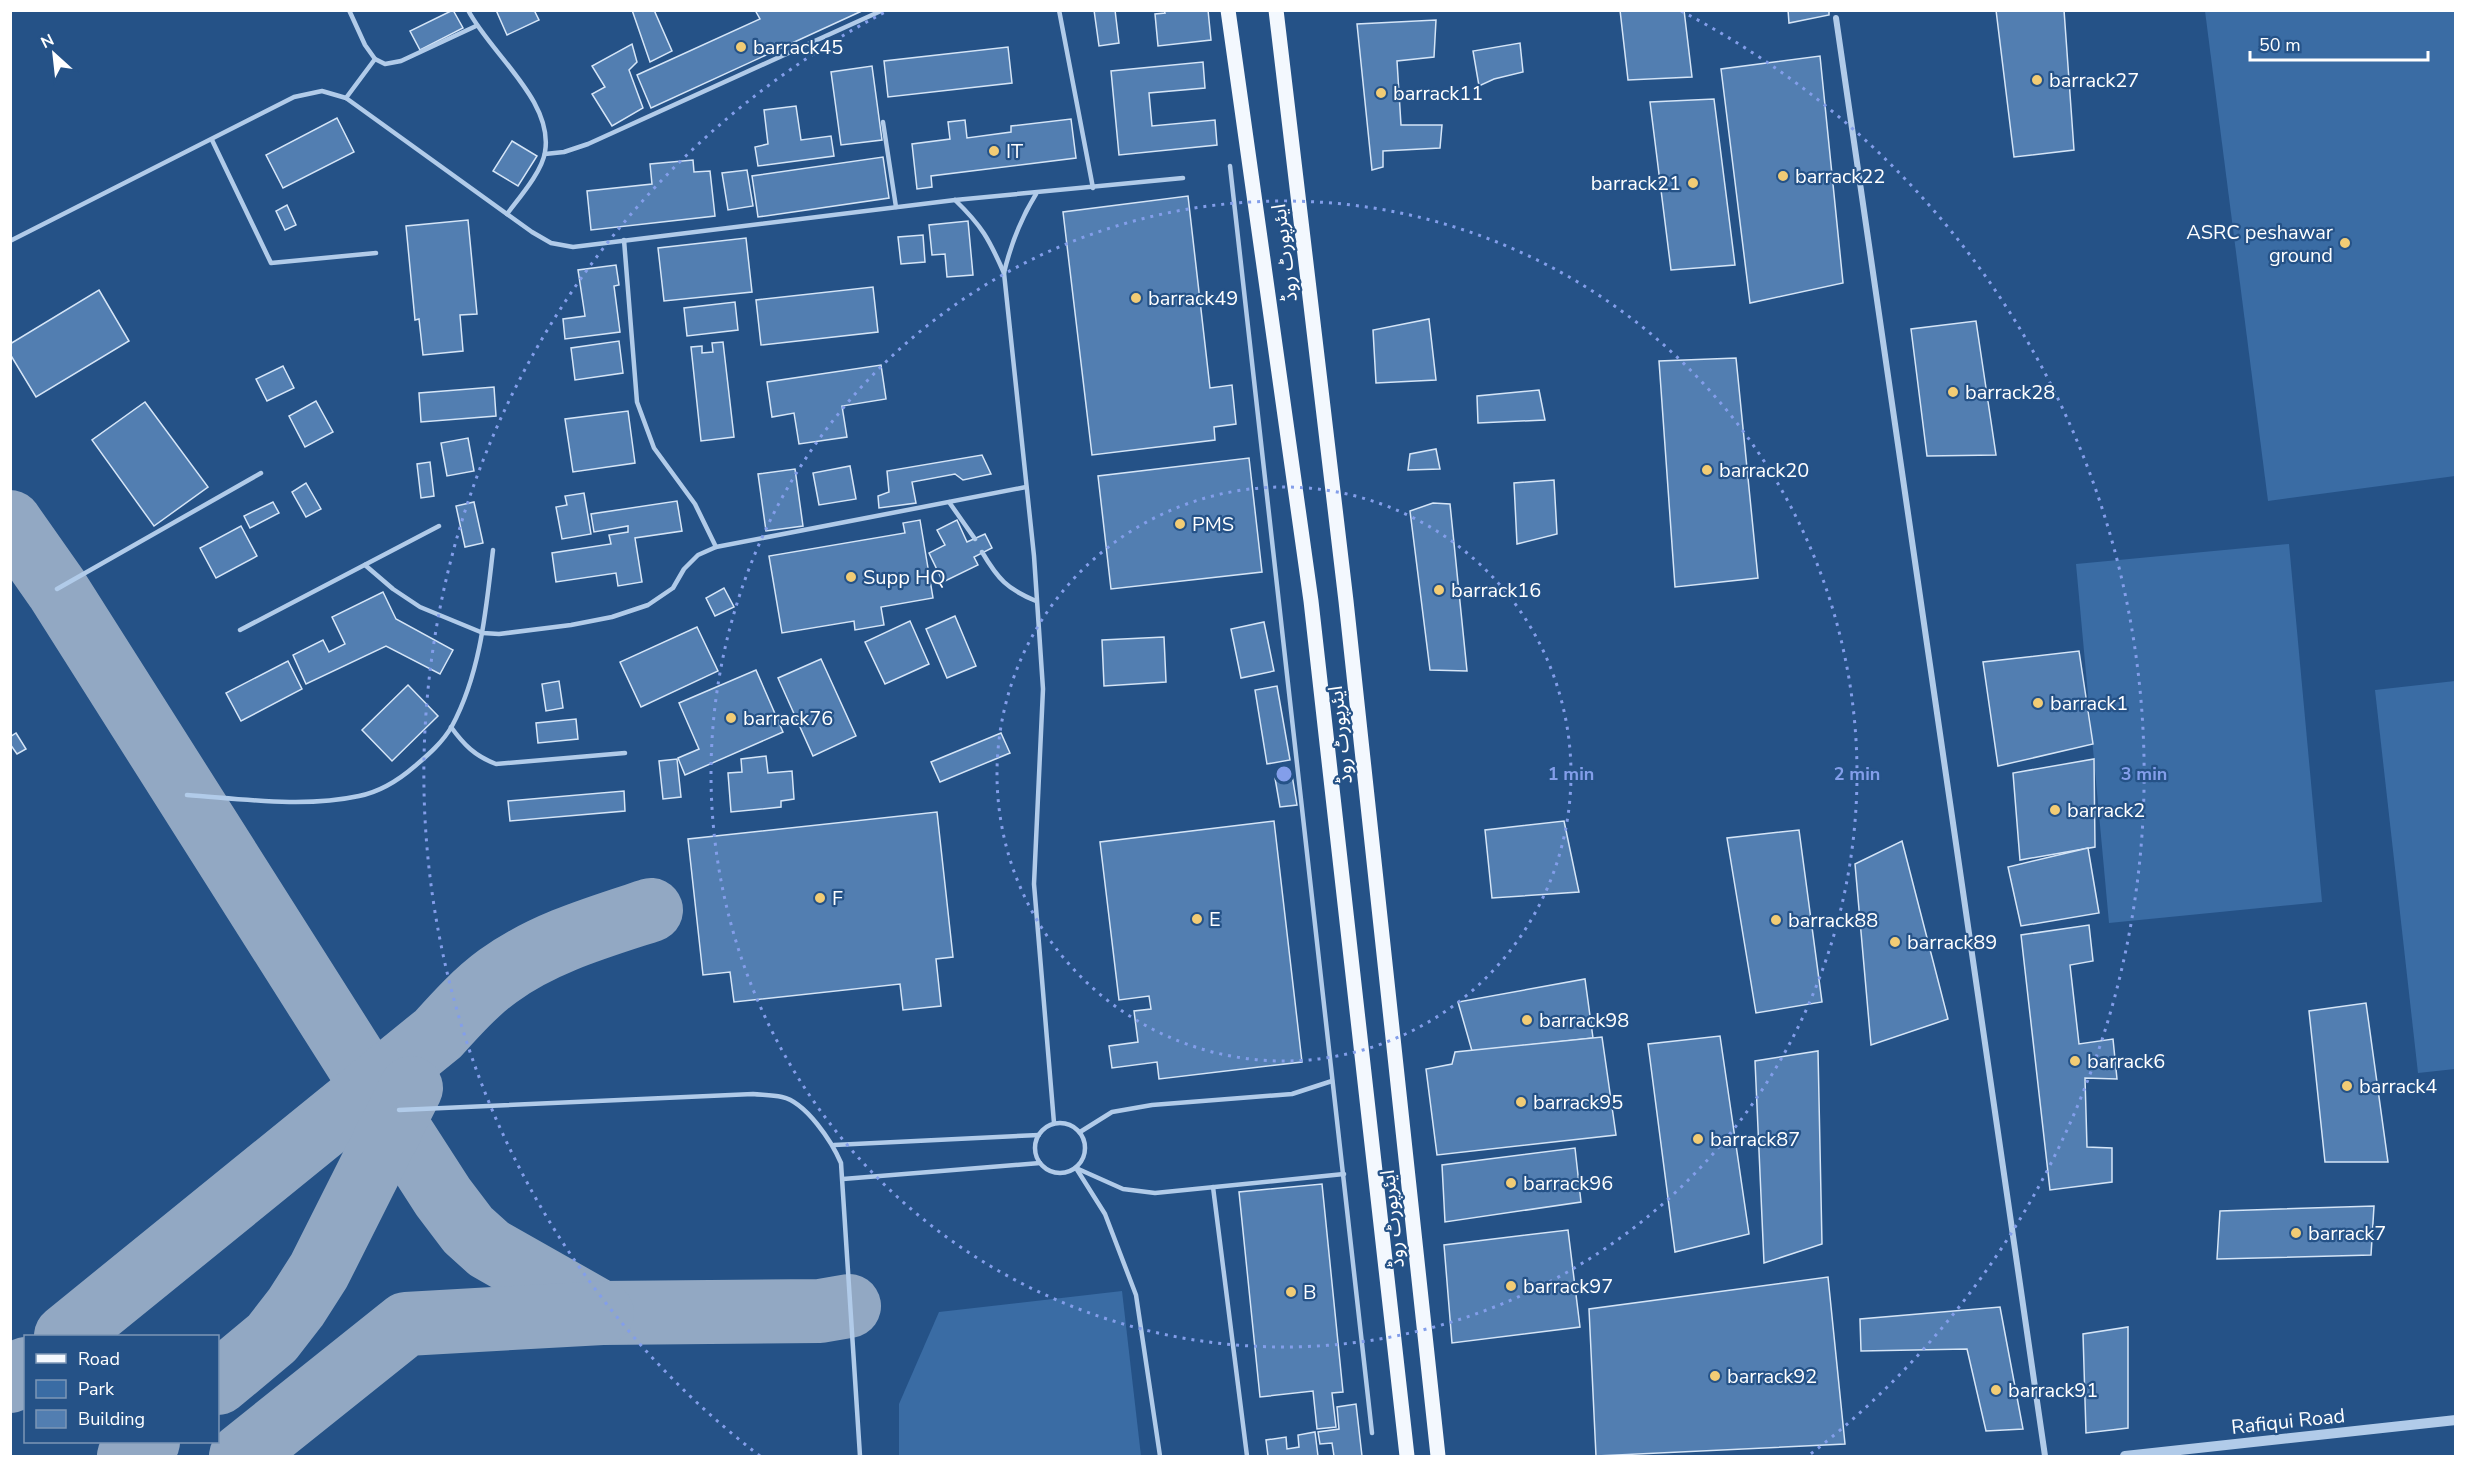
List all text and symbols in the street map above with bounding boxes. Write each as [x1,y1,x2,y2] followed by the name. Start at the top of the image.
[24,24,84,84] north arrow
[2250,24,2428,62] scale bar
[37,29,58,54] text: N
[2259,33,2301,57] text: 50 m
[753,34,843,61] place label: barrack45
[734,40,748,54] marker: barrack45
[2049,67,2139,94] place label: barrack27
[2030,73,2044,87] marker: barrack27
[1393,80,1483,107] place label: barrack11
[1374,86,1388,100] marker: barrack11
[1006,138,1023,165] place label: IT
[987,144,1001,158] marker: IT
[1795,163,1885,190] place label: barrack22
[1776,169,1790,183] marker: barrack22
[1591,170,1681,197] place label: barrack21
[1686,176,1700,190] marker: barrack21
[1265,202,1304,303] street label: ایئرپورٹ روڈ
[2186,219,2333,269] place label: ASRC peshawar ground
[2338,236,2352,250] marker: ASRC peshawar ground
[1148,285,1238,312] place label: barrack49
[1129,291,1143,305] marker: barrack49
[1965,379,2055,406] place label: barrack28
[1946,385,1960,399] marker: barrack28
[1719,457,1809,484] place label: barrack20
[1700,463,1714,477] marker: barrack20
[1192,511,1234,538] place label: PMS
[1173,517,1187,531] marker: PMS
[863,564,946,591] place label: Supp HQ
[844,570,858,584] marker: Supp HQ
[1451,577,1541,604] place label: barrack16
[1432,583,1446,597] marker: barrack16
[1322,685,1359,785] street label: ایئرپورٹ روڈ
[2050,690,2128,717] place label: barrack1
[2031,696,2045,710] marker: barrack1
[743,705,833,732] place label: barrack76
[724,711,738,725] marker: barrack76
[1548,762,1594,786] text: 1 min
[1834,762,1880,786] text: 2 min
[2121,762,2167,786] text: 3 min
[1274,764,1294,784] centre of rings
[2067,797,2145,824] place label: barrack2
[2048,803,2062,817] marker: barrack2
[832,885,843,912] place label: F
[813,891,827,905] marker: F
[1209,906,1221,933] place label: E
[1788,907,1878,934] place label: barrack88
[1190,912,1204,926] marker: E
[1769,913,1783,927] marker: barrack88
[1907,929,1997,956] place label: barrack89
[1888,935,1902,949] marker: barrack89
[1539,1007,1629,1034] place label: barrack98
[1520,1013,1534,1027] marker: barrack98
[2087,1048,2165,1075] place label: barrack6
[2068,1054,2082,1068] marker: barrack6
[2359,1073,2437,1100] place label: barrack4
[2340,1079,2354,1093] marker: barrack4
[1533,1089,1623,1116] place label: barrack95
[1514,1095,1528,1109] marker: barrack95
[1710,1126,1800,1153] place label: barrack87
[1691,1132,1705,1146] marker: barrack87
[1374,1169,1411,1269] street label: ایئرپورٹ روڈ
[1523,1170,1613,1197] place label: barrack96
[1504,1176,1518,1190] marker: barrack96
[2308,1220,2386,1247] place label: barrack7
[2289,1226,2303,1240] marker: barrack7
[1523,1273,1613,1300] place label: barrack97
[1303,1279,1317,1306] place label: B
[1504,1279,1518,1293] marker: barrack97
[1284,1285,1298,1299] marker: B
[24,1335,219,1443] legend
[78,1347,120,1371] text: Road
[1727,1363,1817,1390] place label: barrack92
[1708,1369,1722,1383] marker: barrack92
[78,1377,115,1401] text: Park
[2008,1377,2098,1404] place label: barrack91
[1989,1383,2003,1397] marker: barrack91
[2230,1402,2346,1441] street label: Rafiqui Road
[78,1407,145,1431] text: Building

